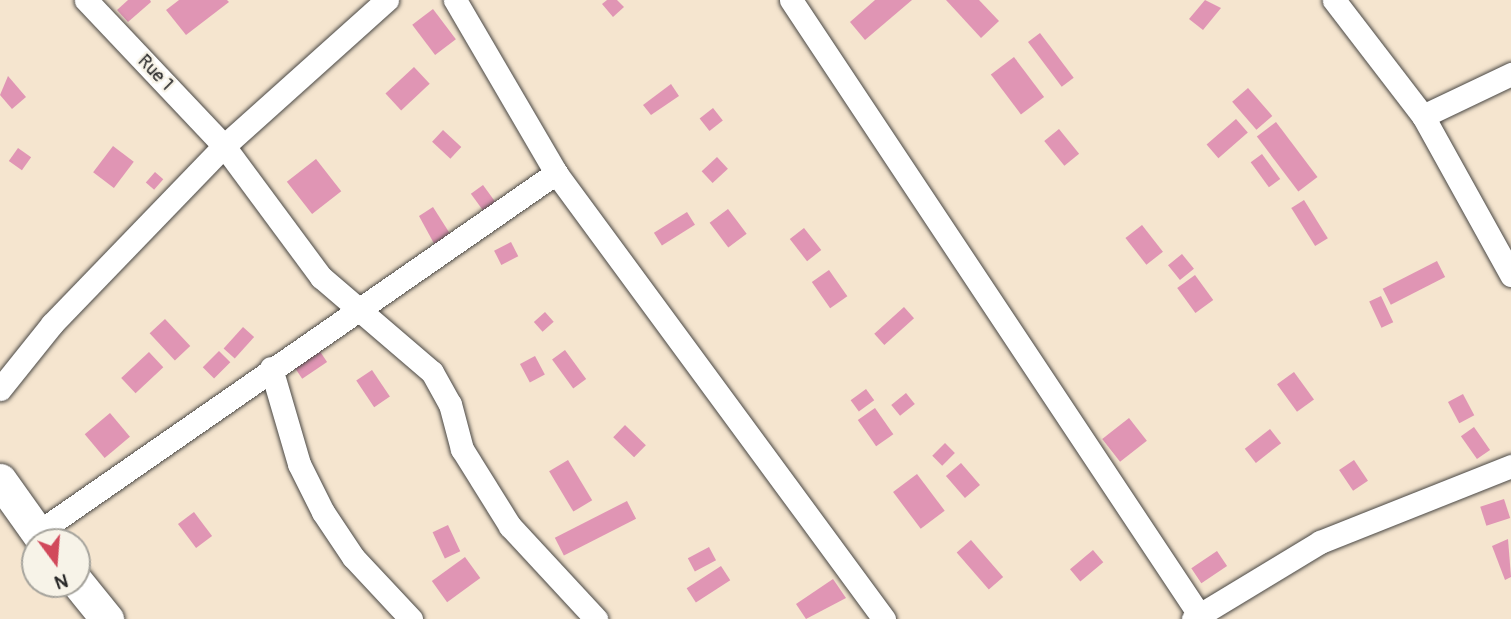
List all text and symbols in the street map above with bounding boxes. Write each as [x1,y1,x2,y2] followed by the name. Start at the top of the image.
[132,50,178,96] street label: Rue 1
[21,528,91,598] north arrow
[52,568,71,595] text: N

